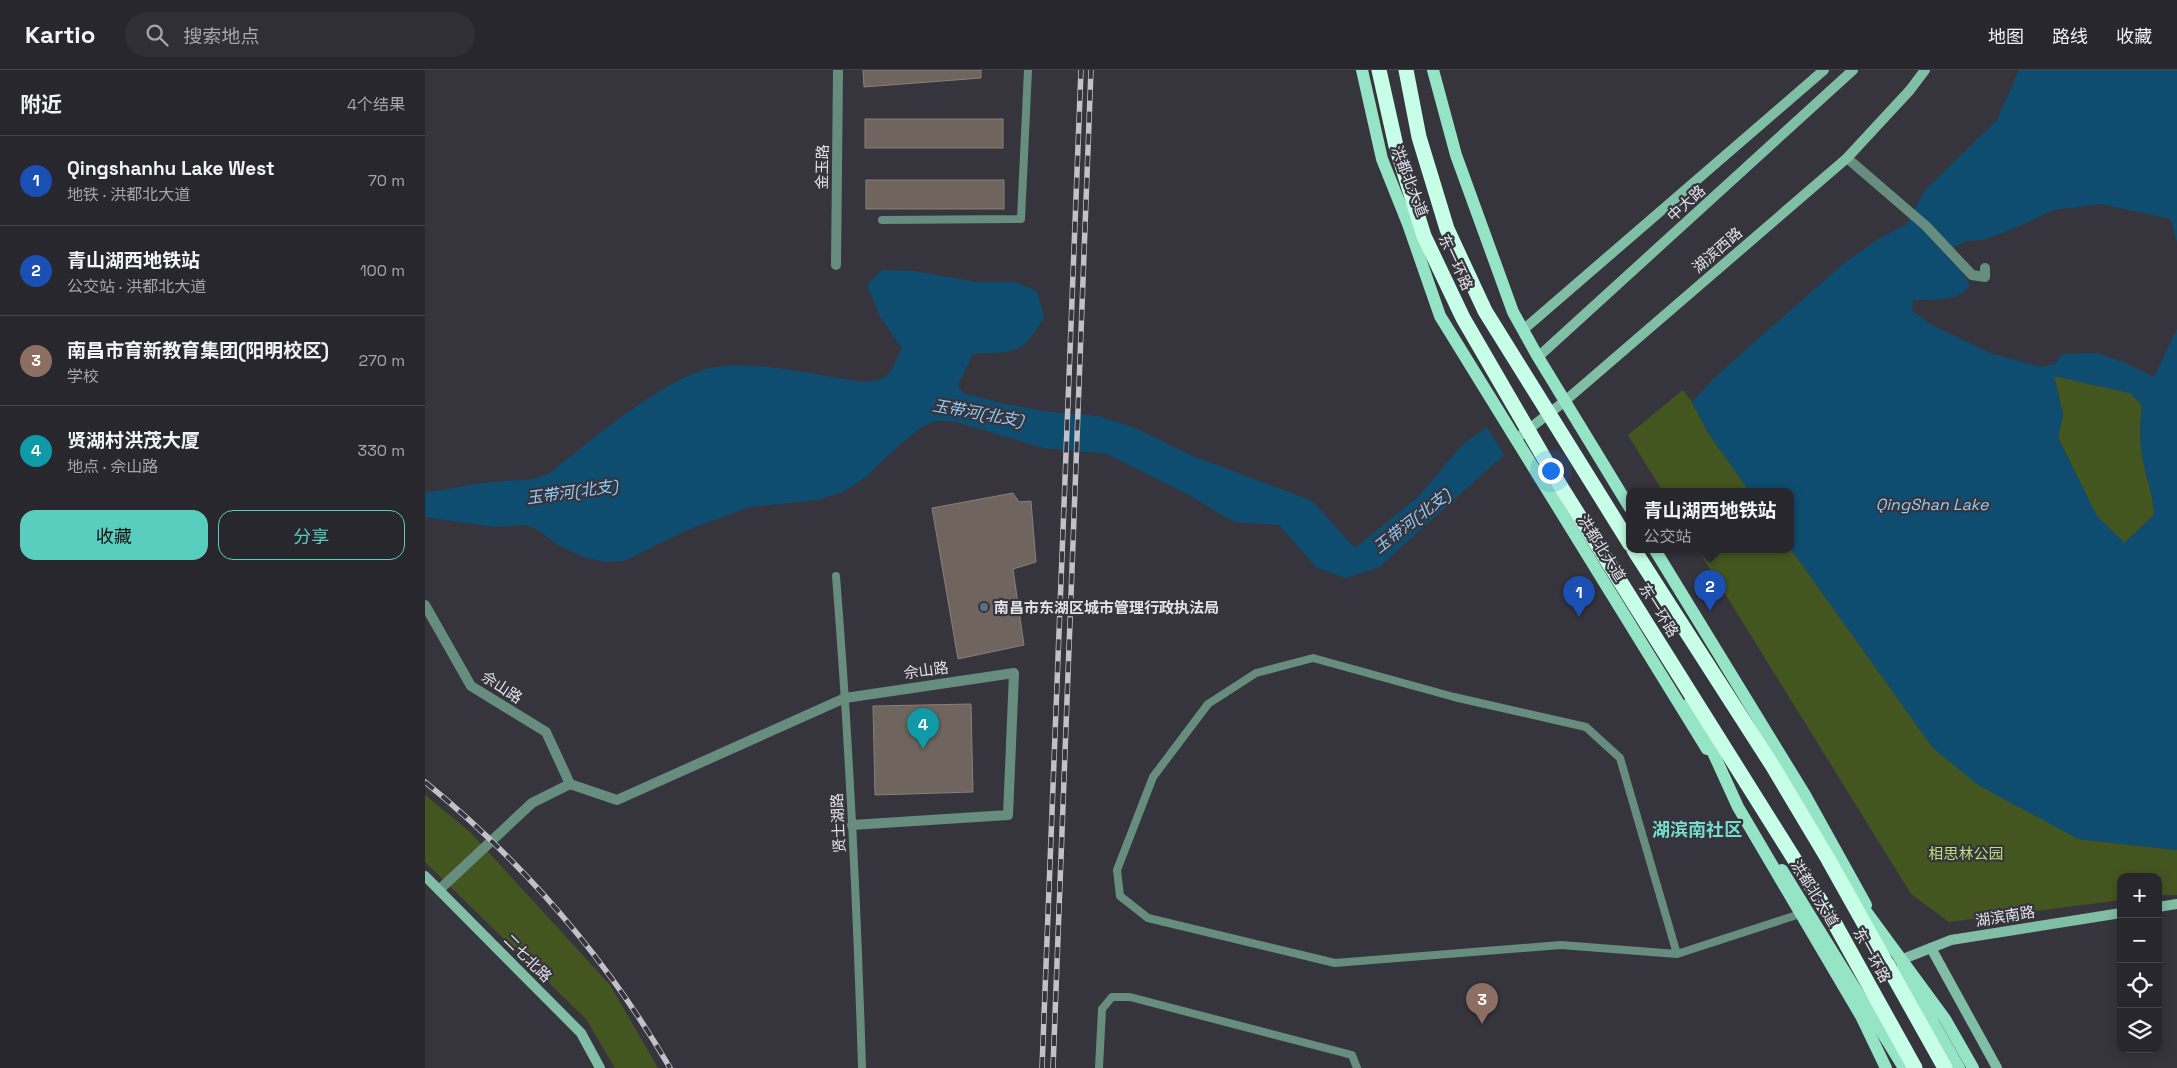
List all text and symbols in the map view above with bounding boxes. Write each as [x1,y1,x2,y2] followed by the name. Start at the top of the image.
[125,12,475,57] search box
[25,19,95,50] text: Kartio
[143,21,171,49] icon: search
[183,24,259,49] text: 搜索地点
[1988,25,2024,48] text: 地图
[2052,25,2088,48] text: 路线
[2116,25,2152,48] text: 收藏
[20,91,62,118] text: 附近
[347,94,405,115] text: 4个结果
[1388,143,1432,219] street label: 洪都北大道
[812,144,832,190] street label: 金玉路
[67,156,275,181] text: Qingshanhu Lake West
[32,170,40,191] text: 1
[368,170,405,191] text: 70 m
[1663,181,1709,225] street label: 中大路
[67,184,190,205] text: 地铁 · 洪都北大道
[1688,223,1746,277] street label: 湖滨西路
[1435,231,1477,293] street label: 东一环路
[67,248,200,273] text: 青山湖西地铁站
[31,260,41,281] text: 2
[360,260,405,281] text: 100 m
[67,276,206,297] text: 公交站 · 洪都北大道
[67,338,329,363] text: 南昌市育新教育集团(阳明校区)
[31,350,41,371] text: 3
[358,350,405,371] text: 270 m
[67,366,99,387] text: 学校
[931,395,1027,432] water label: 玉带河(北支)
[67,428,200,453] text: 贤湖村洪茂大厦
[31,440,41,461] text: 4
[358,440,405,461] text: 330 m
[67,456,158,477] text: 地点 · 佘山路
[1538,458,1564,484] your location
[525,475,621,509] water label: 玉带河(北支)
[1369,483,1456,558] water label: 玉带河(北支)
[1626,488,1794,553] popup
[1875,494,1989,515] water label: QingShan Lake
[1643,498,1777,523] text: 青山湖西地铁站
[20,510,208,560] button: 收藏
[218,510,405,560] button: 分享
[1574,511,1630,585] street label: 洪都北大道
[1643,526,1692,547] text: 公交站
[1694,570,1726,611] pin: 2
[1563,576,1595,617] pin: 1
[1635,580,1683,640] street label: 东一环路
[994,598,1219,617] place label: 南昌市东湖区城市管理行政执法局
[978,601,990,613] marker: 南昌市东湖区城市管理行政执法局
[902,657,950,683] street label: 佘山路
[478,667,526,707] street label: 佘山路
[907,708,939,749] pin: 4
[827,793,849,853] street label: 贤士湖路
[1652,818,1742,841] district label: 湖滨南社区
[1928,844,2004,863] park label: 相思林公园
[1787,856,1843,930] street label: 洪都北大道
[2117,873,2162,1053] map controls
[2117,873,2162,918] button: +
[1974,902,2036,930] street label: 湖滨南路
[2117,918,2162,963] button: −
[1849,924,1895,986] street label: 东一环路
[500,930,556,986] street label: 二七北路
[2117,963,2162,1008] button: locate
[1466,983,1498,1024] pin: 3
[2117,1008,2162,1053] button: layers

